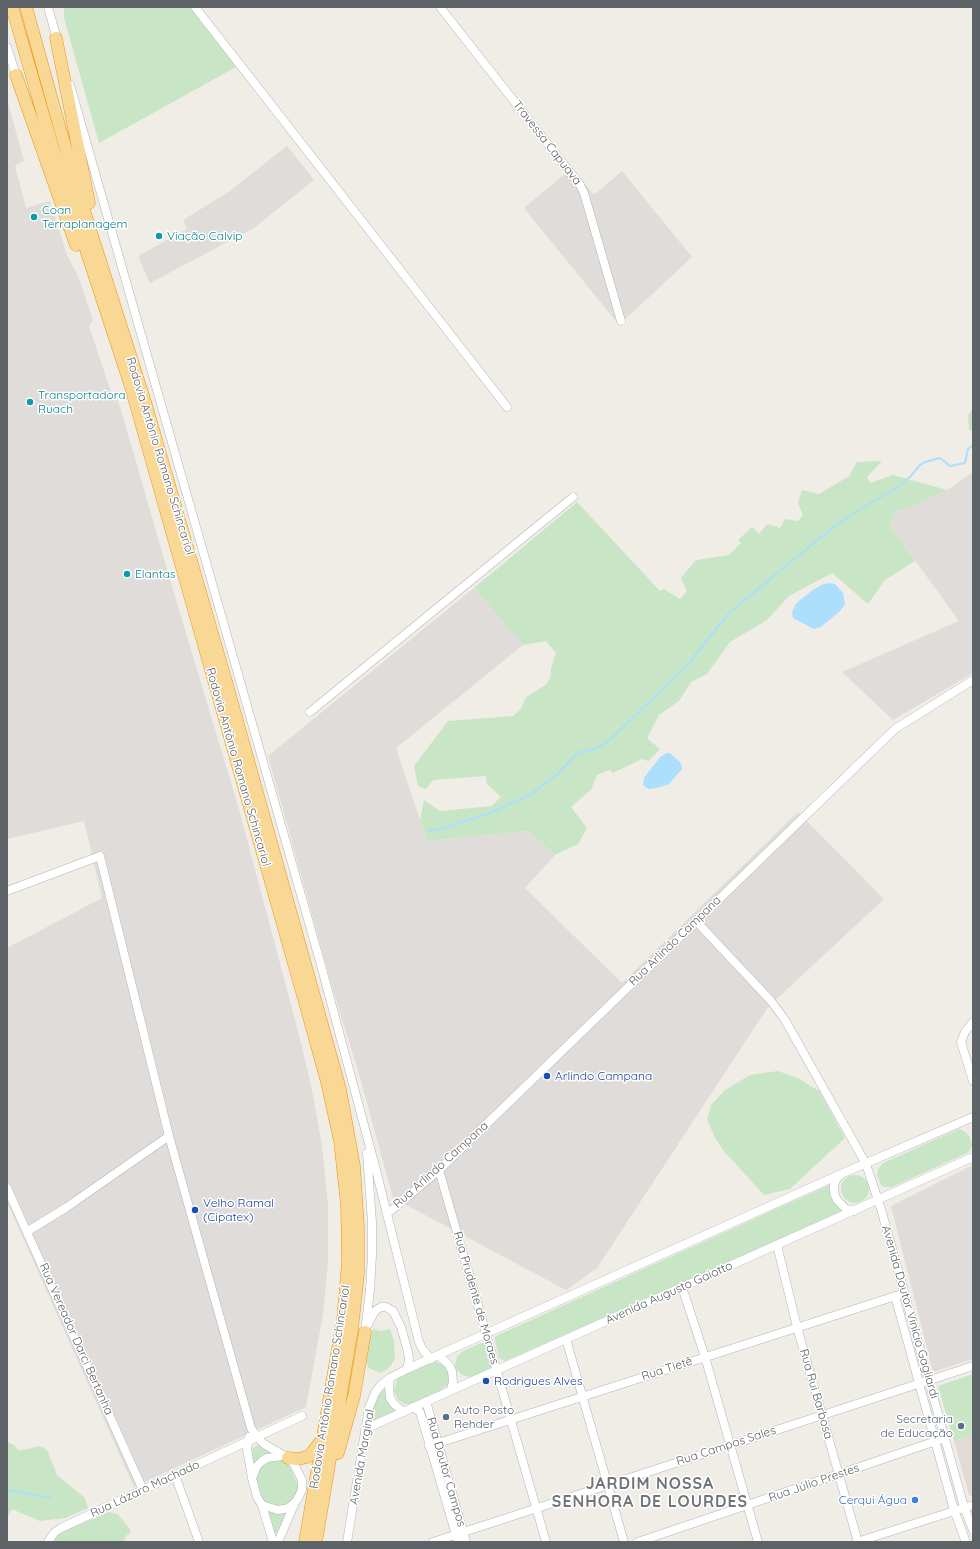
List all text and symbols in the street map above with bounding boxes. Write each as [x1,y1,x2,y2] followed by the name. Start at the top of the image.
[510,98,584,188] street label: Travessa Capuava
[42,203,127,231] place label: Coan Terraplanagem
[29,212,39,222] marker: Coan Terraplanagem
[167,229,243,243] place label: Viação Calvip
[154,231,164,241] marker: Viação Calvip
[123,355,197,557] street label: Rodovia Antônio Romano Schincariol
[38,388,126,416] place label: Transportadora Ruach
[25,397,35,407] marker: Transportadora Ruach
[135,567,176,581] place label: Elantas
[122,569,132,579] marker: Elantas
[203,666,273,868] street label: Rodovia Antônio Romano Schincariol
[626,893,724,989] street label: Rua Arlindo Campana
[555,1069,652,1083] place label: Arlindo Campana
[542,1071,552,1081] marker: Arlindo Campana
[391,1119,491,1211] street label: Rua Arlindo Campana
[203,1196,274,1224] place label: Velho Ramal (Cipatex)
[190,1205,200,1215] marker: Velho Ramal (Cipatex)
[878,1224,942,1400] street label: Avenida Doutor Vinício Gagliardi
[450,1230,502,1366] street label: Rua Prudente de Moraes
[603,1258,735,1328] street label: Avenida Augusto Gaiotto
[36,1261,116,1417] street label: Rua Vereador Darci Bertanha
[307,1284,353,1490] street label: Rodovia Antônio Romano Schincariol
[796,1347,836,1441] street label: Rua Rui Barbosa
[640,1354,694,1384] street label: Rua Tietê
[494,1374,583,1388] place label: Rodrigues Alves
[481,1376,491,1386] marker: Rodrigues Alves
[454,1403,514,1431] place label: Auto Posto Rehder
[347,1408,377,1506] street label: Avenida Marginal
[441,1412,451,1422] marker: Auto Posto Rehder
[880,1412,953,1440] place label: Secretaria de Educação
[423,1415,469,1529] street label: Rua Doutor Campos
[956,1421,966,1431] marker: Secretaria de Educação
[674,1423,778,1469] street label: Rua Campos Sales
[88,1457,202,1521] street label: Rua Lázaro Machado
[767,1461,861,1505] street label: Rua Júlio Prestes
[552,1474,748,1512] district label: JARDIM NOSSA SENHORA DE LOURDES
[839,1493,907,1507] place label: Cerqui Água
[910,1495,920,1505] marker: Cerqui Água

